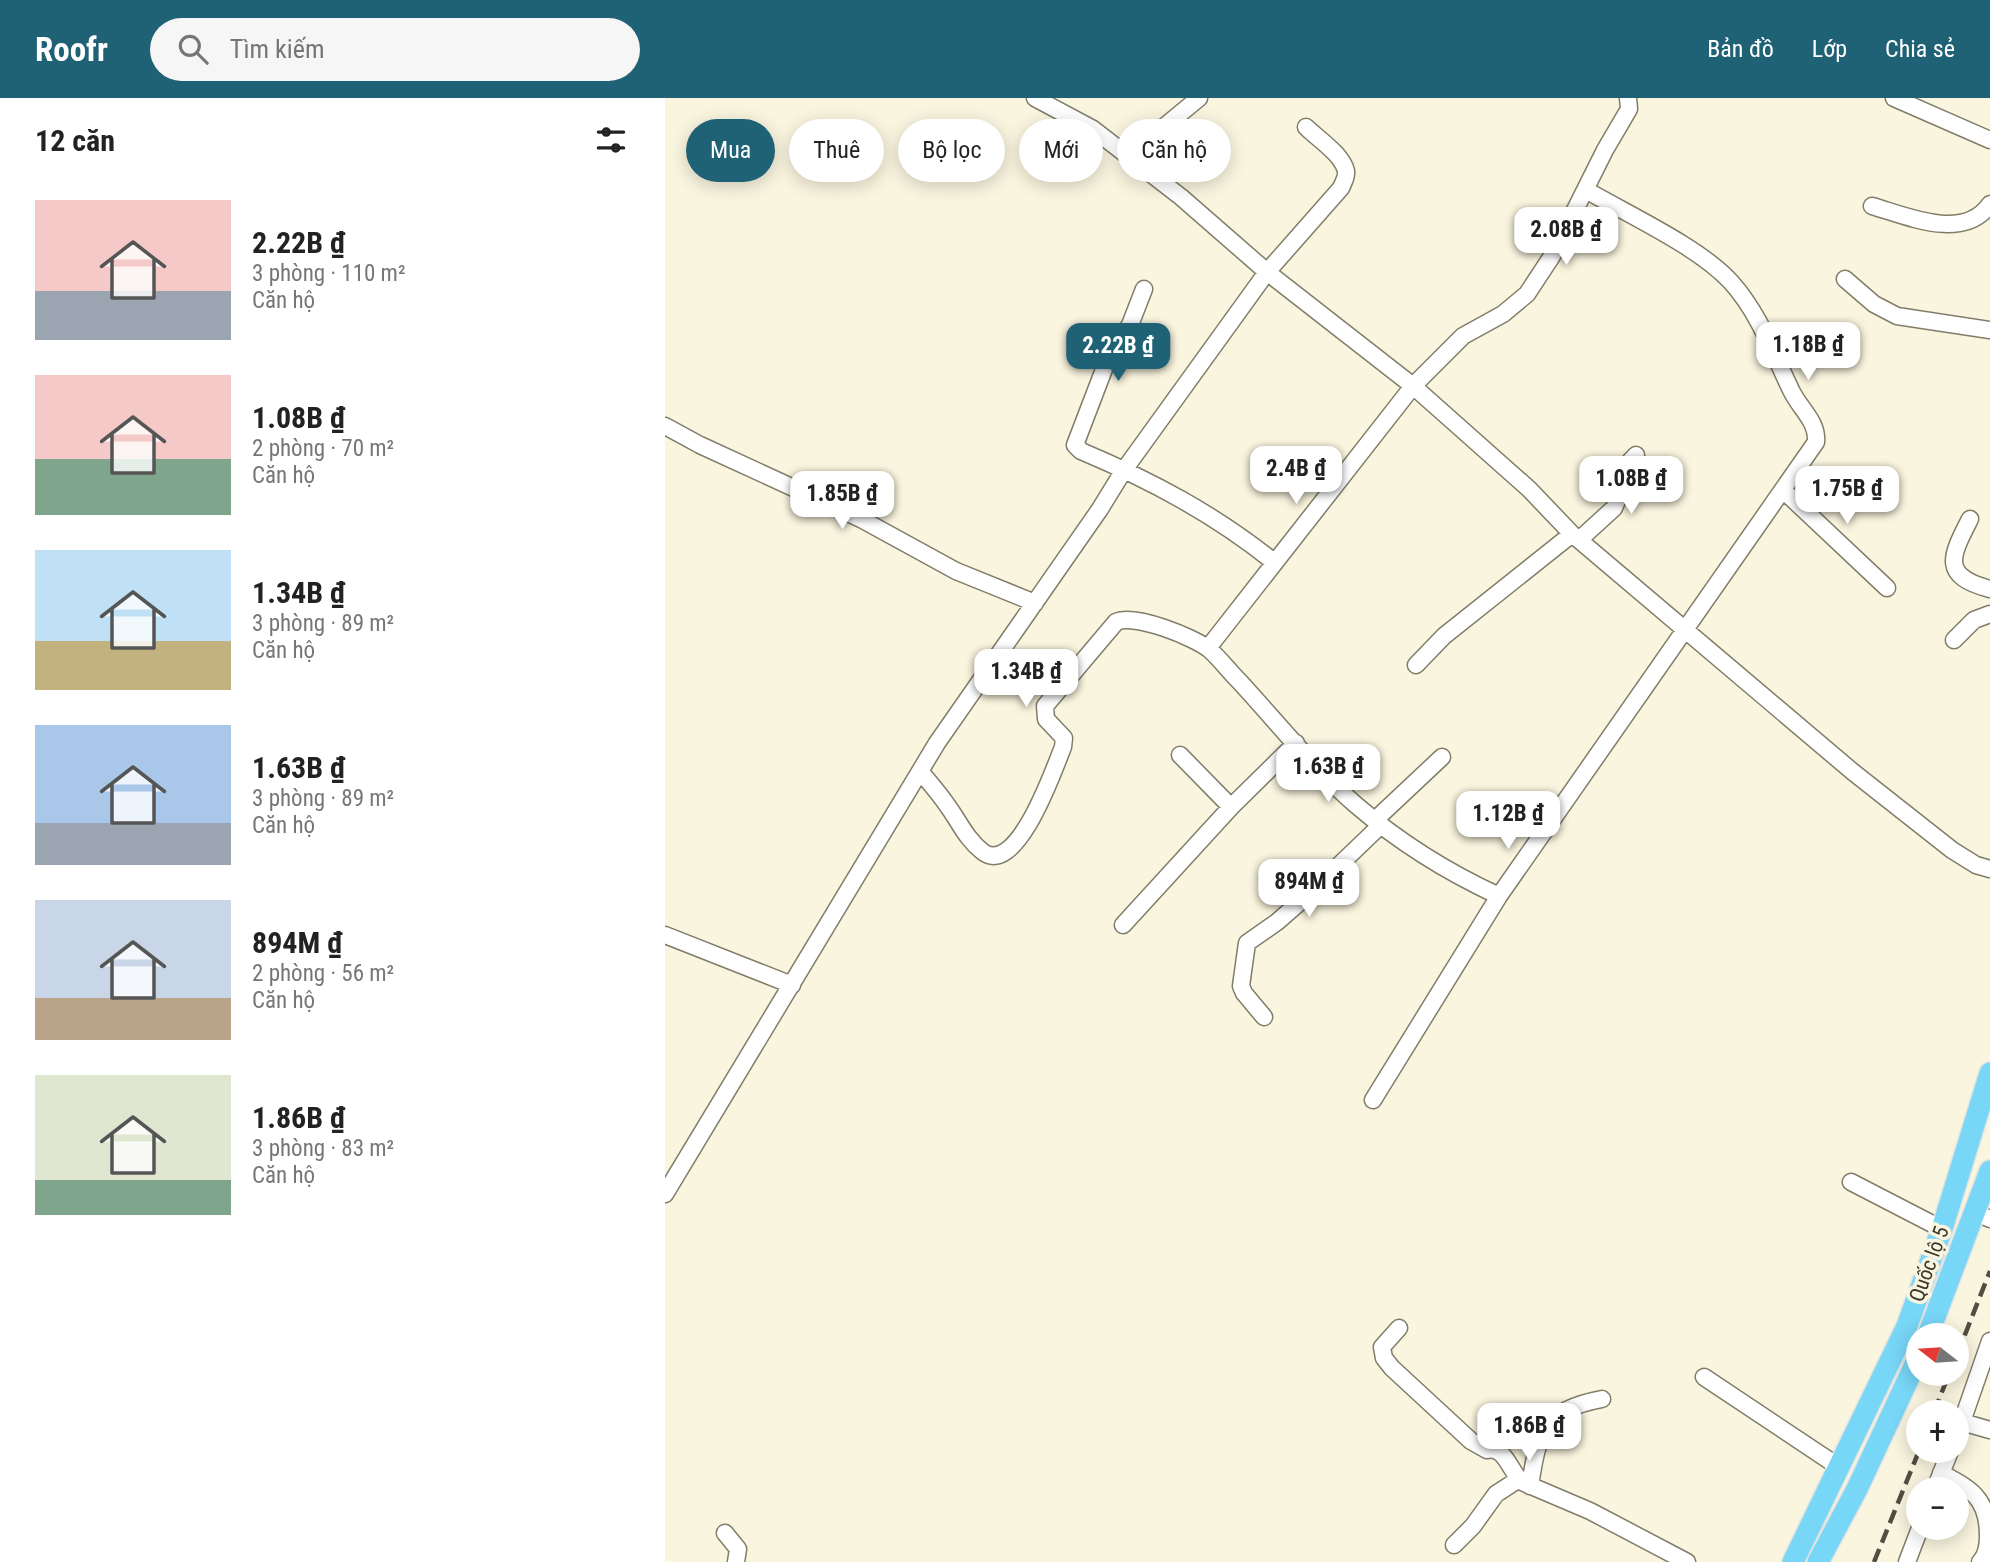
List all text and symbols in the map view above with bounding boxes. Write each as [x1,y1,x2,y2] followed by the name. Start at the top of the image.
[150,18,640,81] search box
[35,30,108,69] text: Roofr
[174,30,212,68] icon: search
[230,34,325,64] text: Tìm kiếm
[1707,35,1774,63] text: Bản đồ
[1812,35,1847,63] text: Lớp
[1885,35,1955,63] text: Chia sẻ
[686,119,775,182] chip: Mua
[789,119,884,182] chip: Thuê
[898,119,1005,182] chip: Bộ lọc
[1019,119,1103,182] chip: Mới
[1117,119,1231,182] chip: Căn hộ
[592,121,630,159] icon: filters
[35,123,115,158] text: 12 căn
[1501,208,1631,267] pin: 2.08B ₫
[1530,216,1602,243] text: 2.08B ₫
[252,225,345,260] text: 2.22B ₫
[91,228,175,312] icon: home
[252,260,406,287] text: 3 phòng · 110 m²
[252,287,315,314] text: Căn hộ
[1743,322,1873,382] pin: 1.18B ₫
[1053,324,1183,383] pin: 2.22B ₫
[1772,331,1844,358] text: 1.18B ₫
[1082,332,1154,359] text: 2.22B ₫
[252,400,345,435] text: 1.08B ₫
[91,403,175,487] icon: home
[252,435,394,462] text: 2 phòng · 70 m²
[1239,446,1353,506] pin: 2.4B ₫
[1266,455,1326,482] text: 2.4B ₫
[1566,456,1696,516] pin: 1.08B ₫
[252,462,315,489] text: Căn hộ
[1595,465,1667,492] text: 1.08B ₫
[1782,466,1912,526] pin: 1.75B ₫
[777,472,907,531] pin: 1.85B ₫
[1811,475,1883,502] text: 1.75B ₫
[806,480,878,507] text: 1.85B ₫
[252,575,345,610] text: 1.34B ₫
[91,578,175,662] icon: home
[252,610,394,637] text: 3 phòng · 89 m²
[252,637,315,664] text: Căn hộ
[961,650,1091,709] pin: 1.34B ₫
[990,658,1062,685] text: 1.34B ₫
[1263,744,1393,804] pin: 1.63B ₫
[252,750,345,785] text: 1.63B ₫
[91,753,175,837] icon: home
[1292,753,1364,780] text: 1.63B ₫
[252,785,394,812] text: 3 phòng · 89 m²
[1443,792,1573,851] pin: 1.12B ₫
[1472,800,1544,827] text: 1.12B ₫
[252,812,315,839] text: Căn hộ
[1252,860,1366,919] pin: 894M ₫
[1274,868,1344,895] text: 894M ₫
[252,925,342,960] text: 894M ₫
[91,928,175,1012] icon: home
[252,960,394,987] text: 2 phòng · 56 m²
[252,987,315,1014] text: Căn hộ
[252,1100,345,1135] text: 1.86B ₫
[91,1103,175,1187] icon: home
[252,1135,394,1162] text: 3 phòng · 83 m²
[252,1162,315,1189] text: Căn hộ
[1904,1223,1954,1305] street label: Quốc lộ 5
[1906,1323,1969,1386] north arrow
[1906,1323,1969,1540] map controls
[1906,1400,1969,1463] button: +
[1464,1404,1594,1463] pin: 1.86B ₫
[1493,1412,1565,1439] text: 1.86B ₫
[1906,1477,1969,1540] button: −

